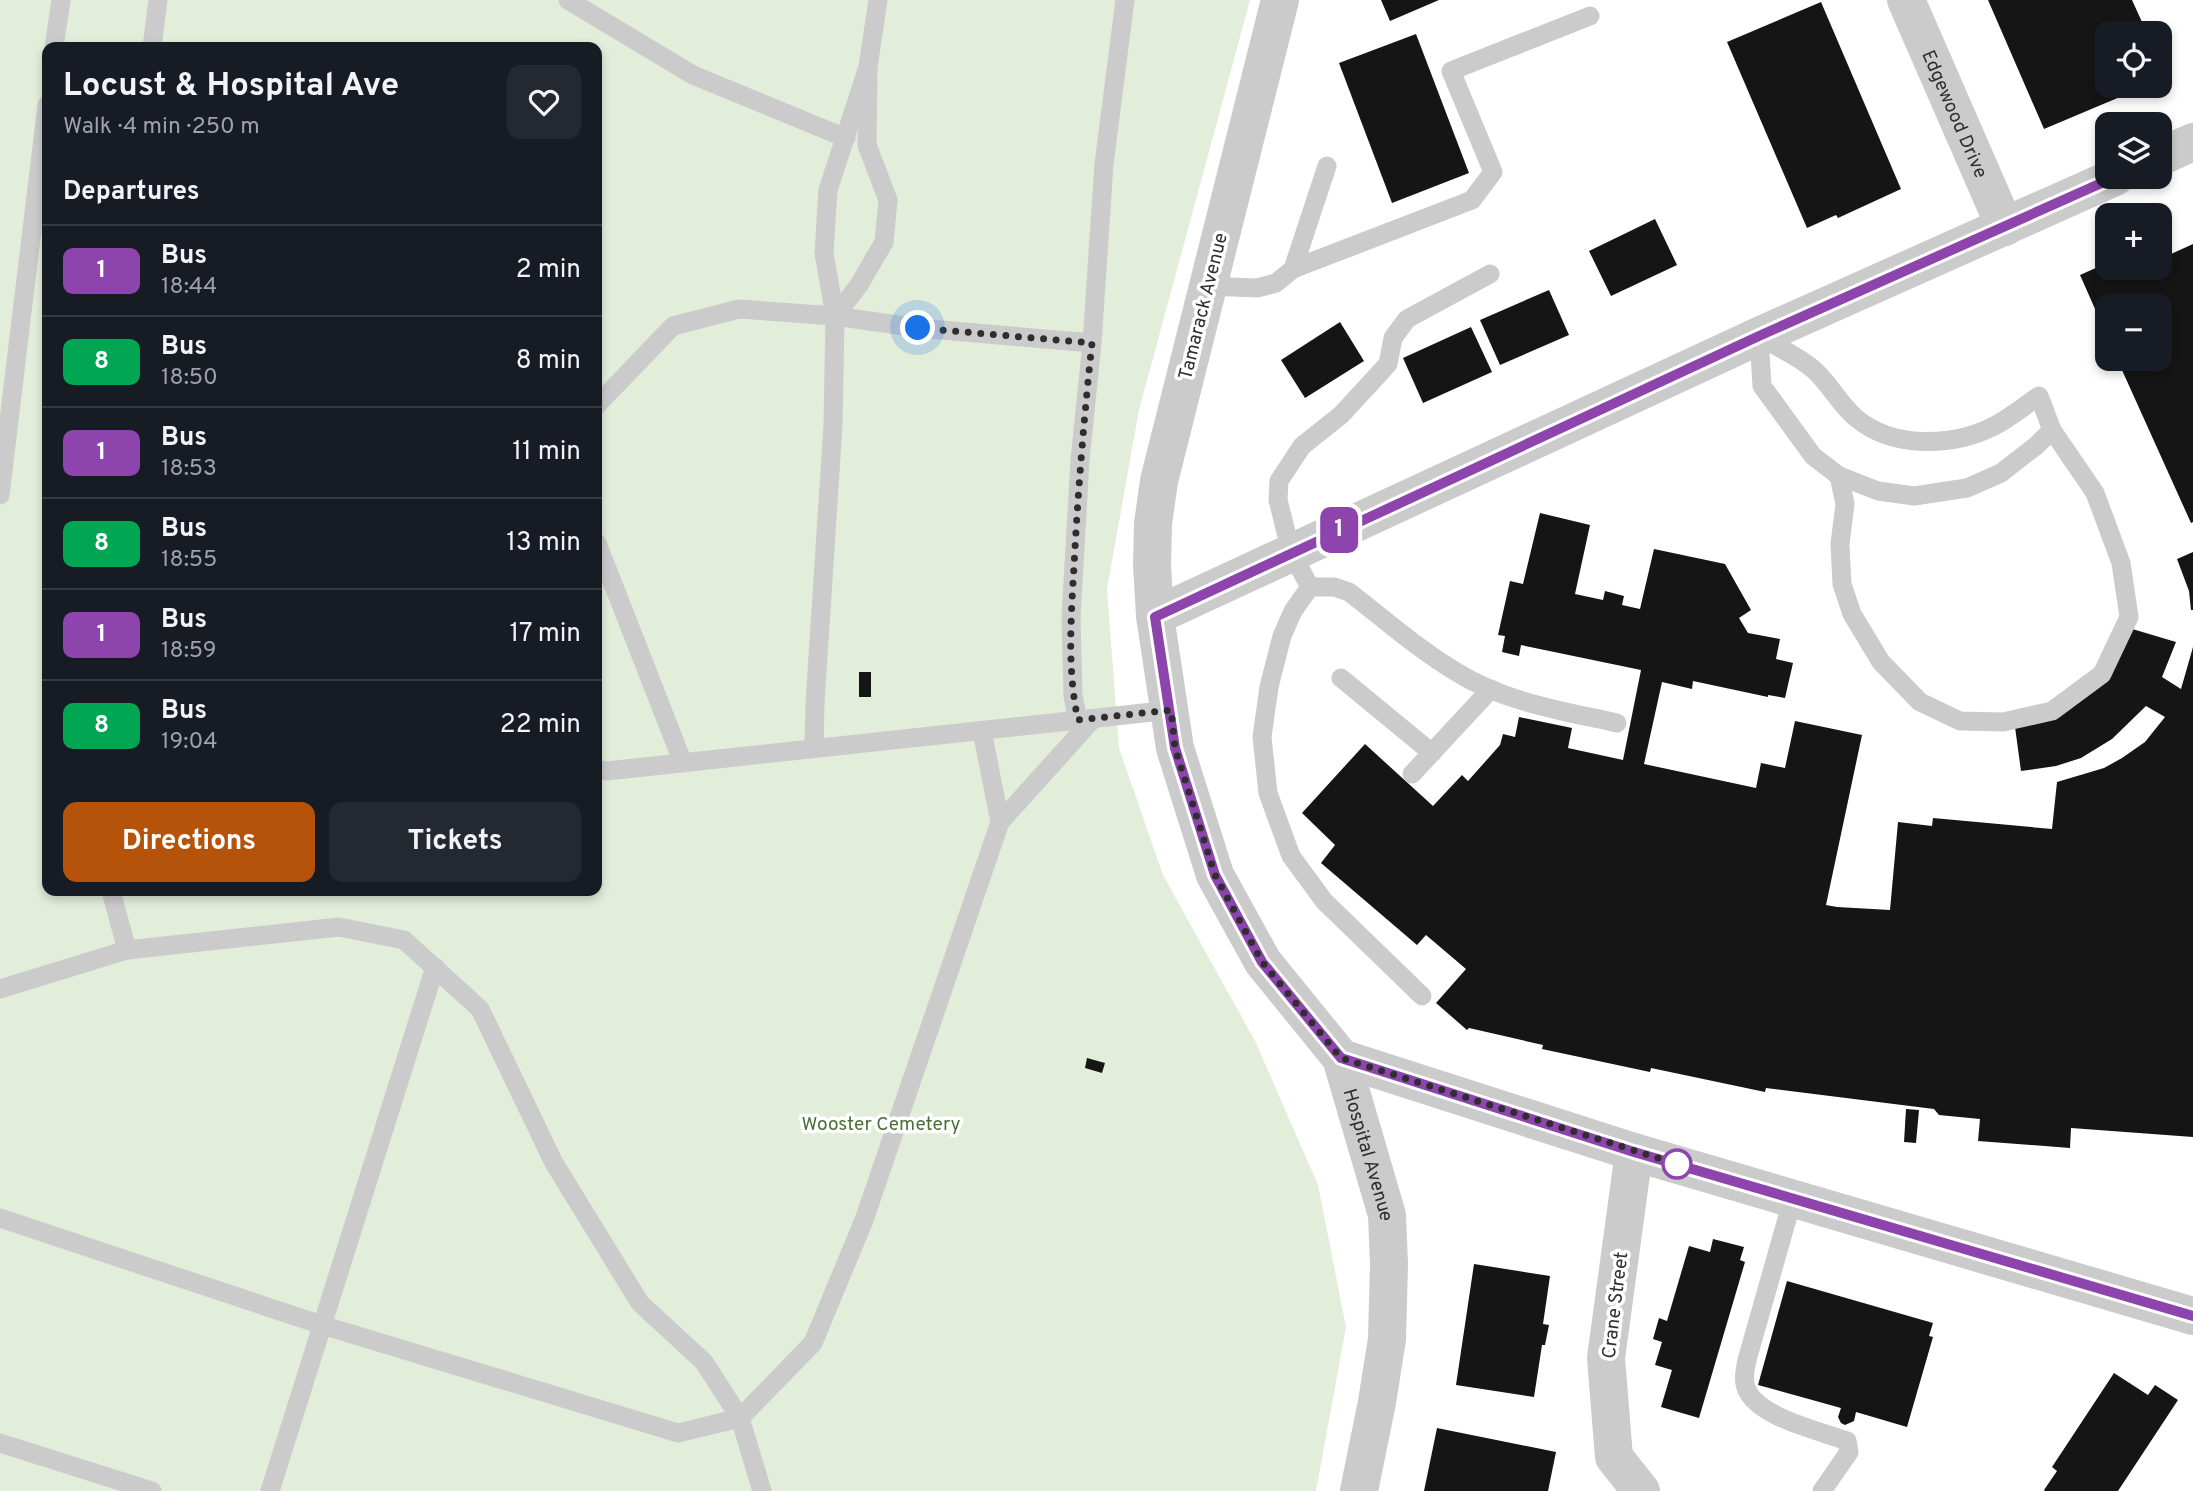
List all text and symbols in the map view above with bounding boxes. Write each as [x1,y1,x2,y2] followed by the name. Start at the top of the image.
[2095,21,2172,371] map controls
[2095,21,2172,98] button: locate
[1915,47,1992,182] street label: Edgewood Drive
[507,65,581,139] button: heart
[63,66,399,108] text: Locust & Hospital Ave
[2095,112,2172,189] button: layers
[63,113,260,142] text: Walk · 4 min · 250 m
[63,176,200,209] text: Departures
[2095,203,2172,280] button: +
[1174,231,1234,382] street label: Tamarack Avenue
[161,240,207,273] text: Bus
[516,254,581,287] text: 2 min
[97,256,106,286] text: 1
[161,273,217,302] text: 18:44
[2095,294,2172,371] button: −
[900,310,935,345] your location
[161,331,207,364] text: Bus
[516,345,581,378] text: 8 min
[94,347,109,377] text: 8
[161,364,218,393] text: 18:50
[161,422,207,455] text: Bus
[512,436,581,469] text: 11 min
[97,438,106,468] text: 1
[161,455,217,484] text: 18:53
[1316,507,1362,553] line badge: 1
[161,513,207,546] text: Bus
[1334,515,1344,545] text: 1
[506,527,581,560] text: 13 min
[94,529,109,559] text: 8
[161,546,217,575] text: 18:55
[161,604,207,637] text: Bus
[509,618,581,651] text: 17 min
[97,620,106,650] text: 1
[161,637,217,666] text: 18:59
[161,695,207,728] text: Bus
[500,709,581,742] text: 22 min
[94,711,109,741] text: 8
[161,728,218,757] text: 19:04
[63,802,315,882] button: Directions
[329,802,581,882] button: Tickets
[1337,1086,1397,1222] street label: Hospital Avenue
[801,1113,961,1137] park label: Wooster Cemetery
[1662,1149,1692,1179] unlabelled marker
[1598,1250,1634,1360] street label: Crane Street

